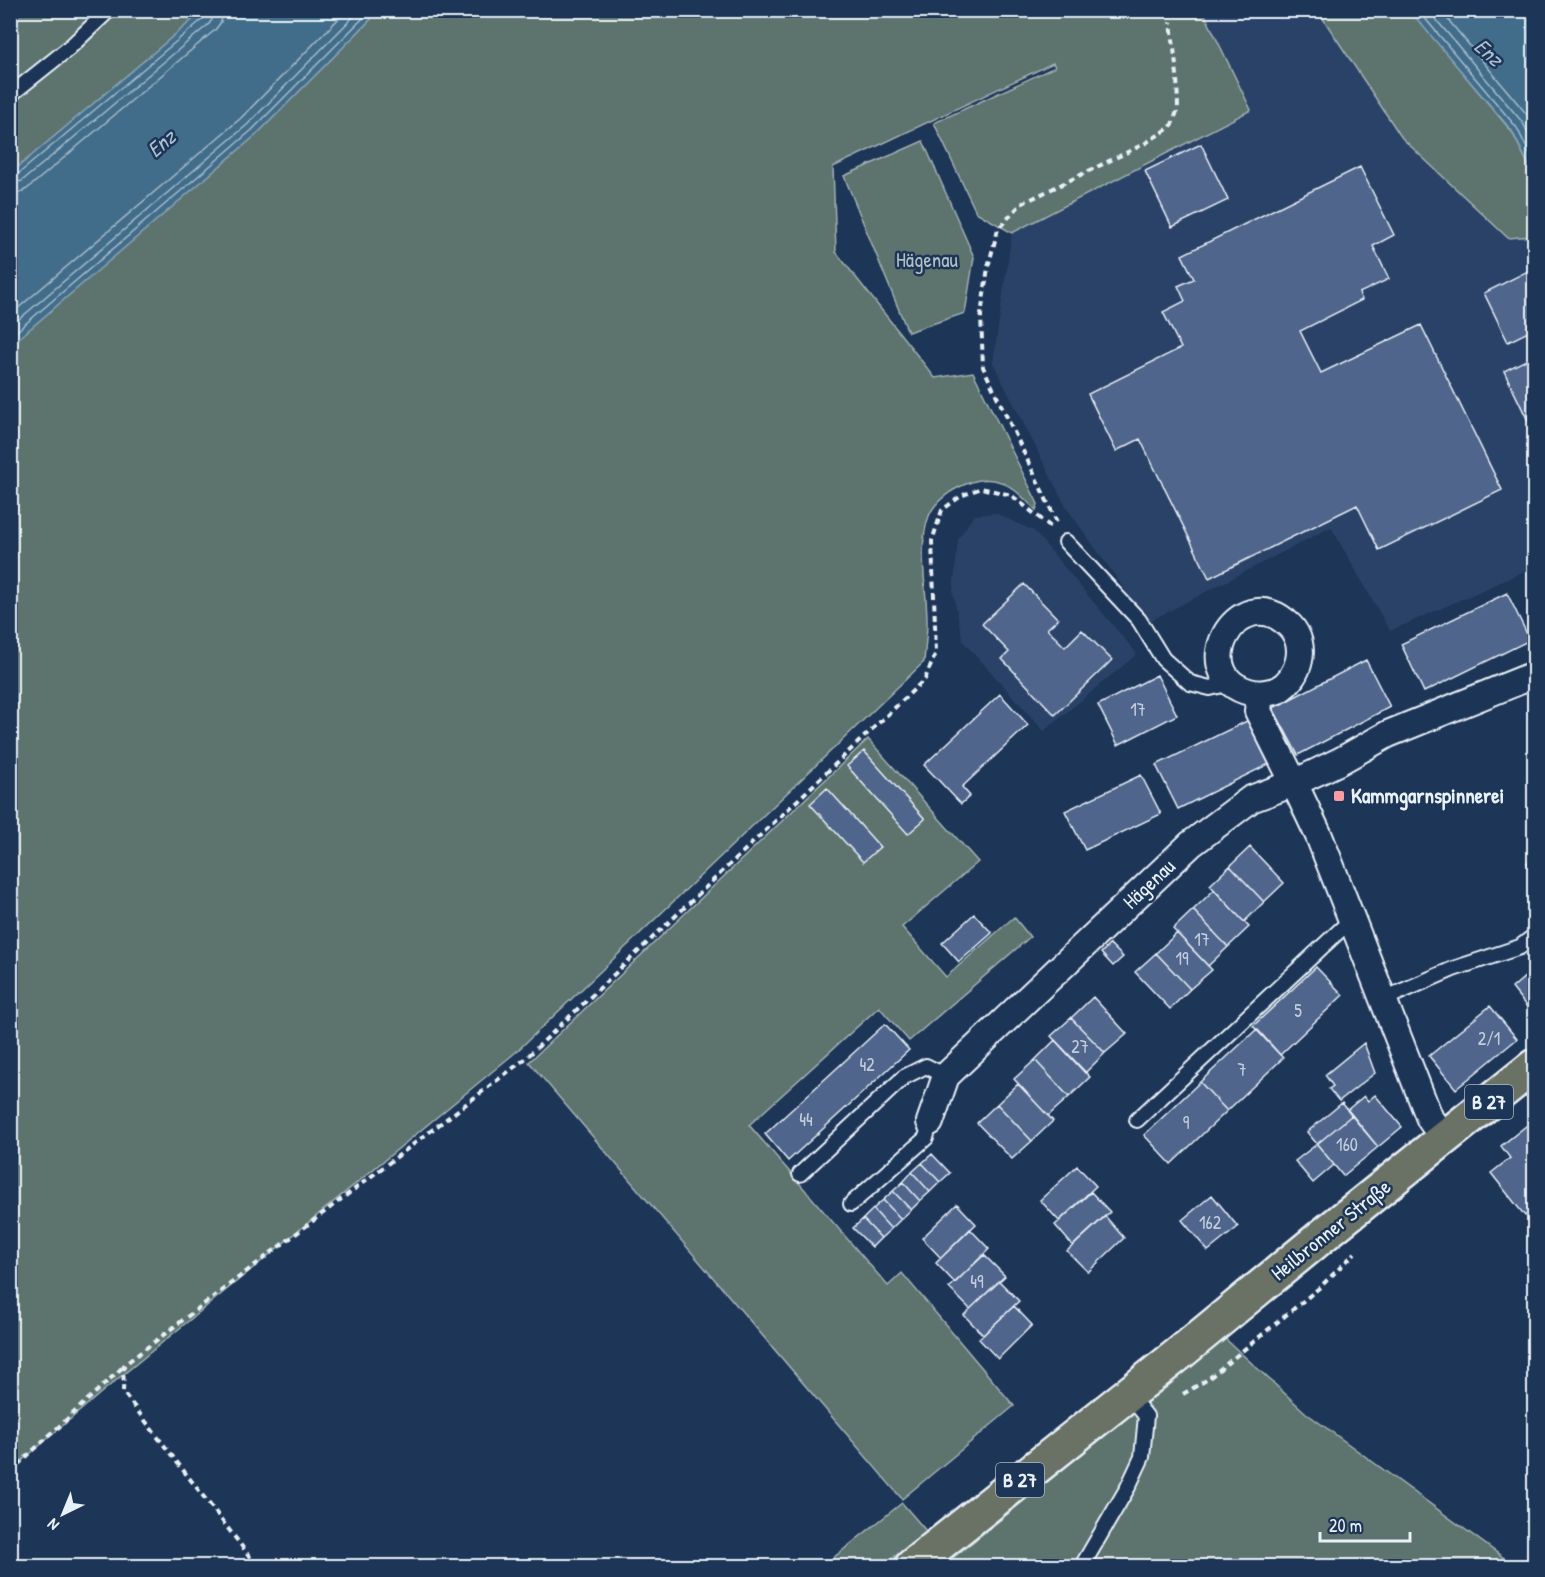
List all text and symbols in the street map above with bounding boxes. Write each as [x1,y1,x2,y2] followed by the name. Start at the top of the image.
[1468,31,1511,74] water label: Enz
[140,121,183,164] water label: Enz
[896,245,959,274] park label: Hägenau
[1130,697,1146,722] house number: 17
[1351,781,1504,811] place label: Kammgarnspinnerei
[1332,789,1346,803] marker: Kammgarnspinnerei
[1116,852,1182,915] street label: Hägenau
[1194,927,1210,952] house number: 17
[1175,946,1189,971] house number: 19
[1294,998,1302,1023] house number: 5
[1478,1026,1500,1051] house number: 2/1
[1071,1034,1089,1059] house number: 27
[859,1052,875,1077] house number: 42
[1238,1057,1247,1082] house number: 7
[1465,1085,1513,1119] road number: B 27
[799,1107,813,1132] house number: 44
[1183,1110,1190,1135] house number: 9
[1336,1132,1358,1157] house number: 160
[1265,1172,1397,1287] street label: Heilbronner Straße
[1199,1210,1222,1235] house number: 162
[970,1269,984,1294] house number: 49
[996,1463,1044,1497] road number: B 27
[33,1484,93,1544] north arrow
[1320,1505,1410,1543] scale bar
[1329,1513,1362,1538] text: 20 m
[42,1514,63,1536] text: N

